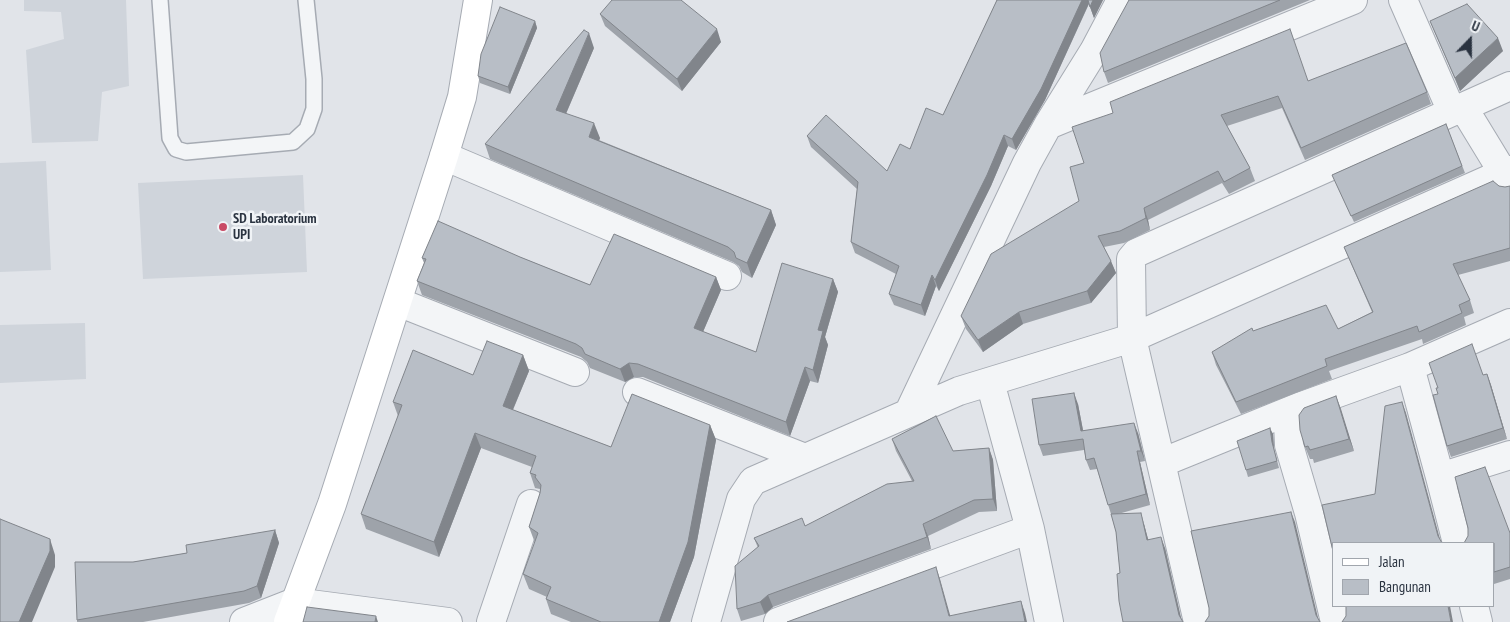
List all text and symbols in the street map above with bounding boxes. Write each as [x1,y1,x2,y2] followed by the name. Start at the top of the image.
[1445,15,1495,65] north arrow
[1469,16,1482,36] text: U
[233,211,317,243] place label: SD Laboratorium UPI
[217,221,229,233] marker: SD Laboratorium UPI
[1332,542,1495,607] legend
[1379,552,1405,571] text: Jalan
[1379,577,1431,596] text: Bangunan

